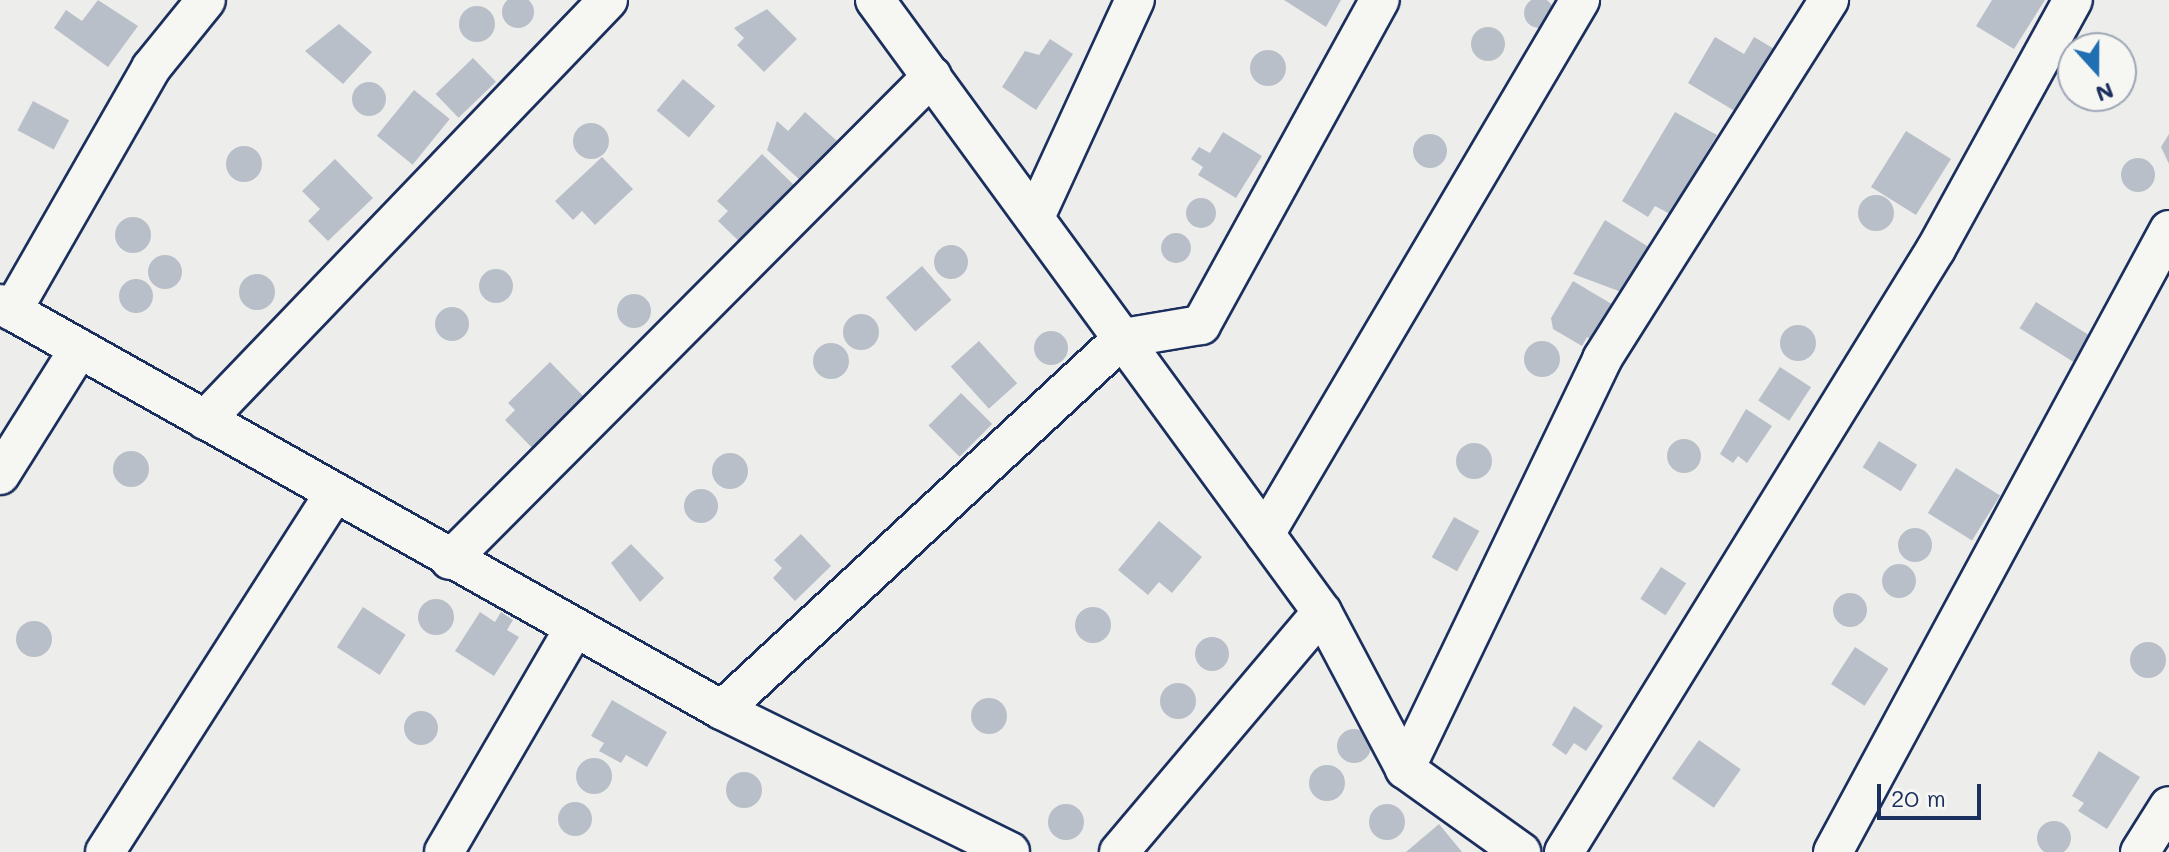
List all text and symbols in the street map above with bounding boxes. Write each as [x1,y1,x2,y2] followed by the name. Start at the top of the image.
[2057,32,2137,112] north arrow
[2092,76,2118,110] text: N
[1881,768,1985,818] scale bar
[1891,782,1946,813] text: 20 m

